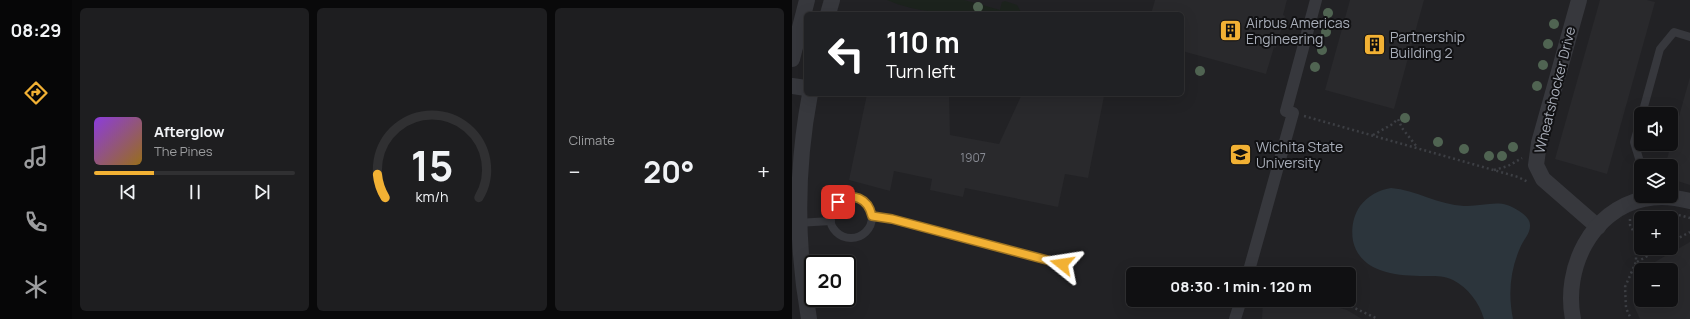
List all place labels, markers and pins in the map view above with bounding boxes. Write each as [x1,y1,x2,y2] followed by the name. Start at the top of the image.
[1246,13,1350,48] place label: Airbus Americas Engineering
[1218,18,1244,44] building icon: Airbus Americas Engineering
[1390,27,1465,62] place label: Partnership Building 2
[1362,32,1388,58] building icon: Partnership Building 2
[1256,137,1343,172] place label: Wichita State University
[1228,142,1254,168] school or university icon: Wichita State University
[821,185,855,219] pin

